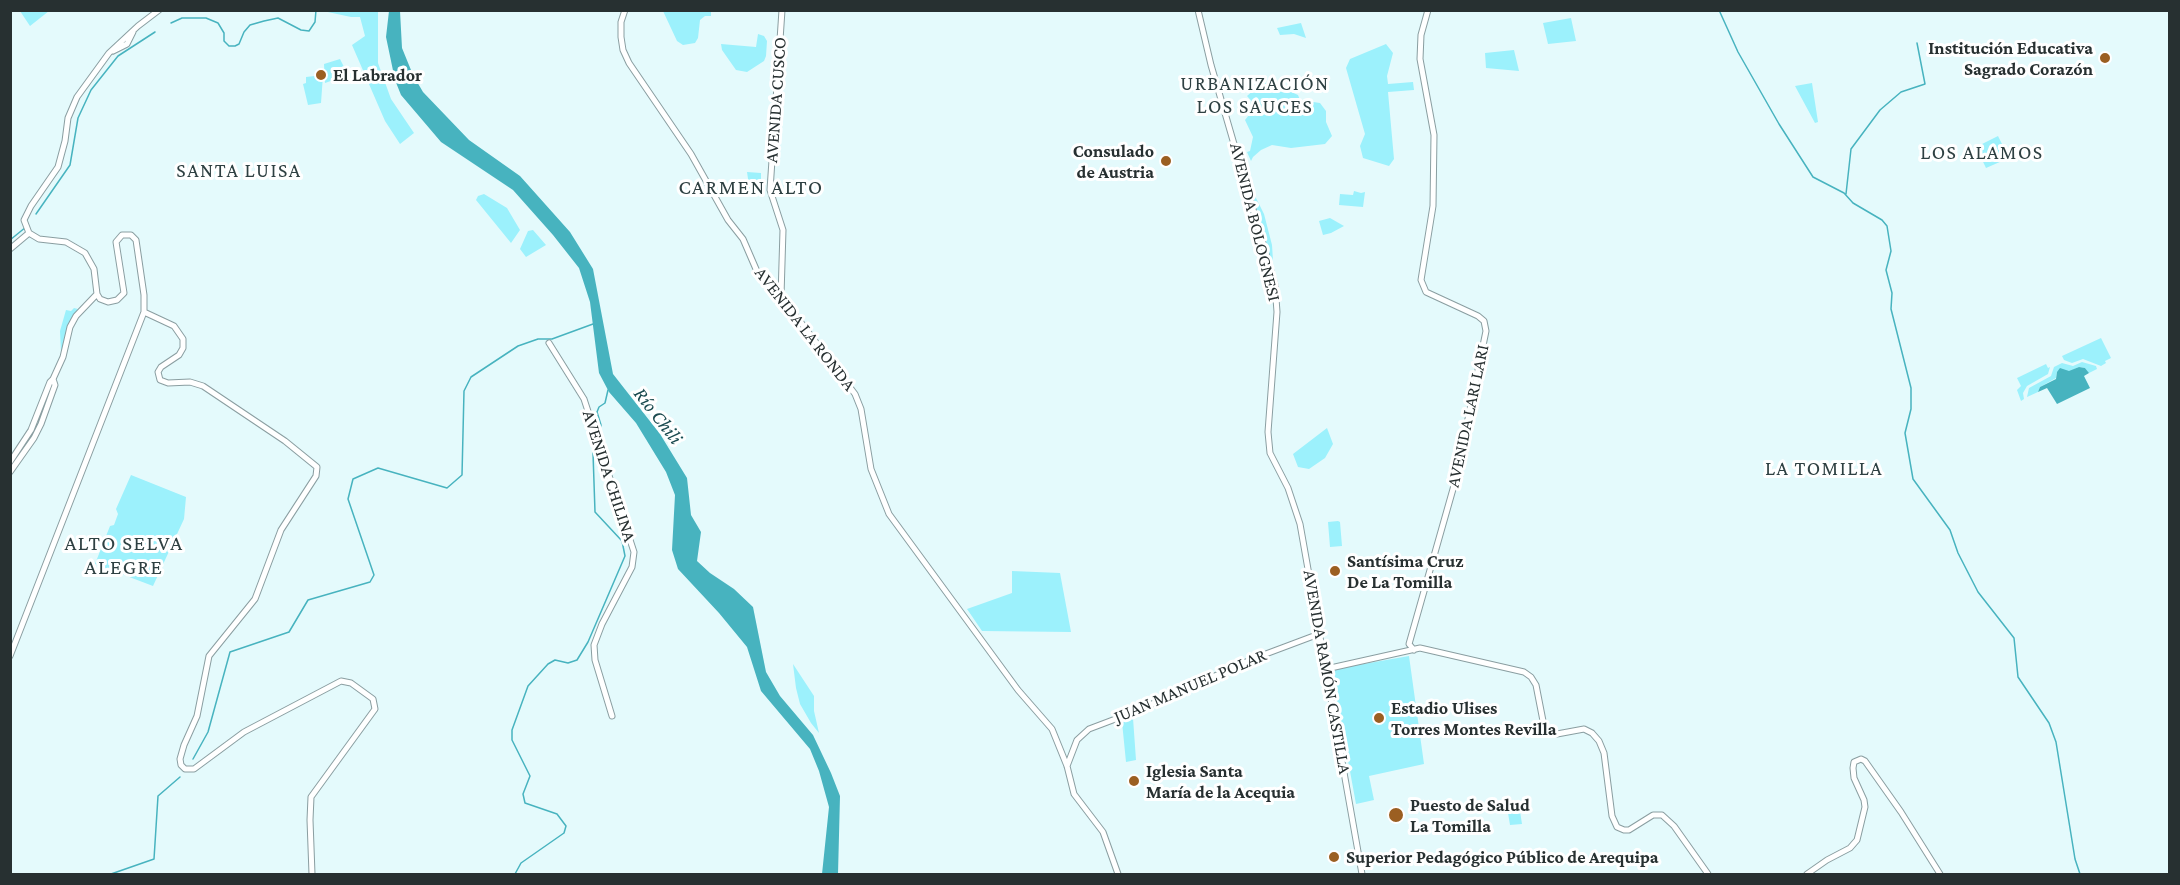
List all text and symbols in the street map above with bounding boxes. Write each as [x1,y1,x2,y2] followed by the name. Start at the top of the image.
[761,36,791,164] street label: AVENIDA CUSCO
[1928,37,2093,80] place label: Institución Educativa Sagrado Corazón
[2098,51,2112,65] marker: Institución Educativa Sagrado Corazón
[333,64,422,86] place label: El Labrador
[314,68,328,82] marker: El Labrador
[1180,72,1330,119] district label: URBANIZACIÓN LOS SAUCES
[1073,140,1154,182] place label: Consulado de Austria
[1225,141,1285,303] street label: AVENIDA BOLOGNESI
[1920,141,2044,165] district label: LOS ALAMOS
[1159,154,1173,168] marker: Consulado de Austria
[176,159,302,183] district label: SANTA LUISA
[678,175,824,201] district label: CARMEN ALTO
[750,263,860,395] street label: AVENIDA LA RONDA
[1442,343,1494,489] street label: AVENIDA LARI LARI
[628,383,688,449] water label: Río Chili
[578,407,640,545] street label: AVENIDA CHILINA
[1765,457,1883,481] district label: LA TOMILLA
[64,531,184,581] district label: ALTO SELVA ALEGRE
[1347,550,1463,592] place label: Santísima Cruz De La Tomilla
[1328,564,1342,578] marker: Santísima Cruz De La Tomilla
[1298,568,1356,776] street label: AVENIDA RAMÓN CASTILLA
[1111,644,1269,728] street label: JUAN MANUEL POLAR
[1391,697,1557,740] place label: Estadio Ulises Torres Montes Revilla
[1372,711,1386,725] marker: Estadio Ulises Torres Montes Revilla
[1146,760,1295,802] place label: Iglesia Santa María de la Acequia
[1127,774,1141,788] marker: Iglesia Santa María de la Acequia
[1410,794,1530,836] place label: Puesto de Salud La Tomilla
[1387,806,1405,824] marker: Puesto de Salud La Tomilla
[1346,846,1659,868] place label: Superior Pedagógico Público de Arequipa
[1327,850,1341,864] marker: Superior Pedagógico Público de Arequipa

